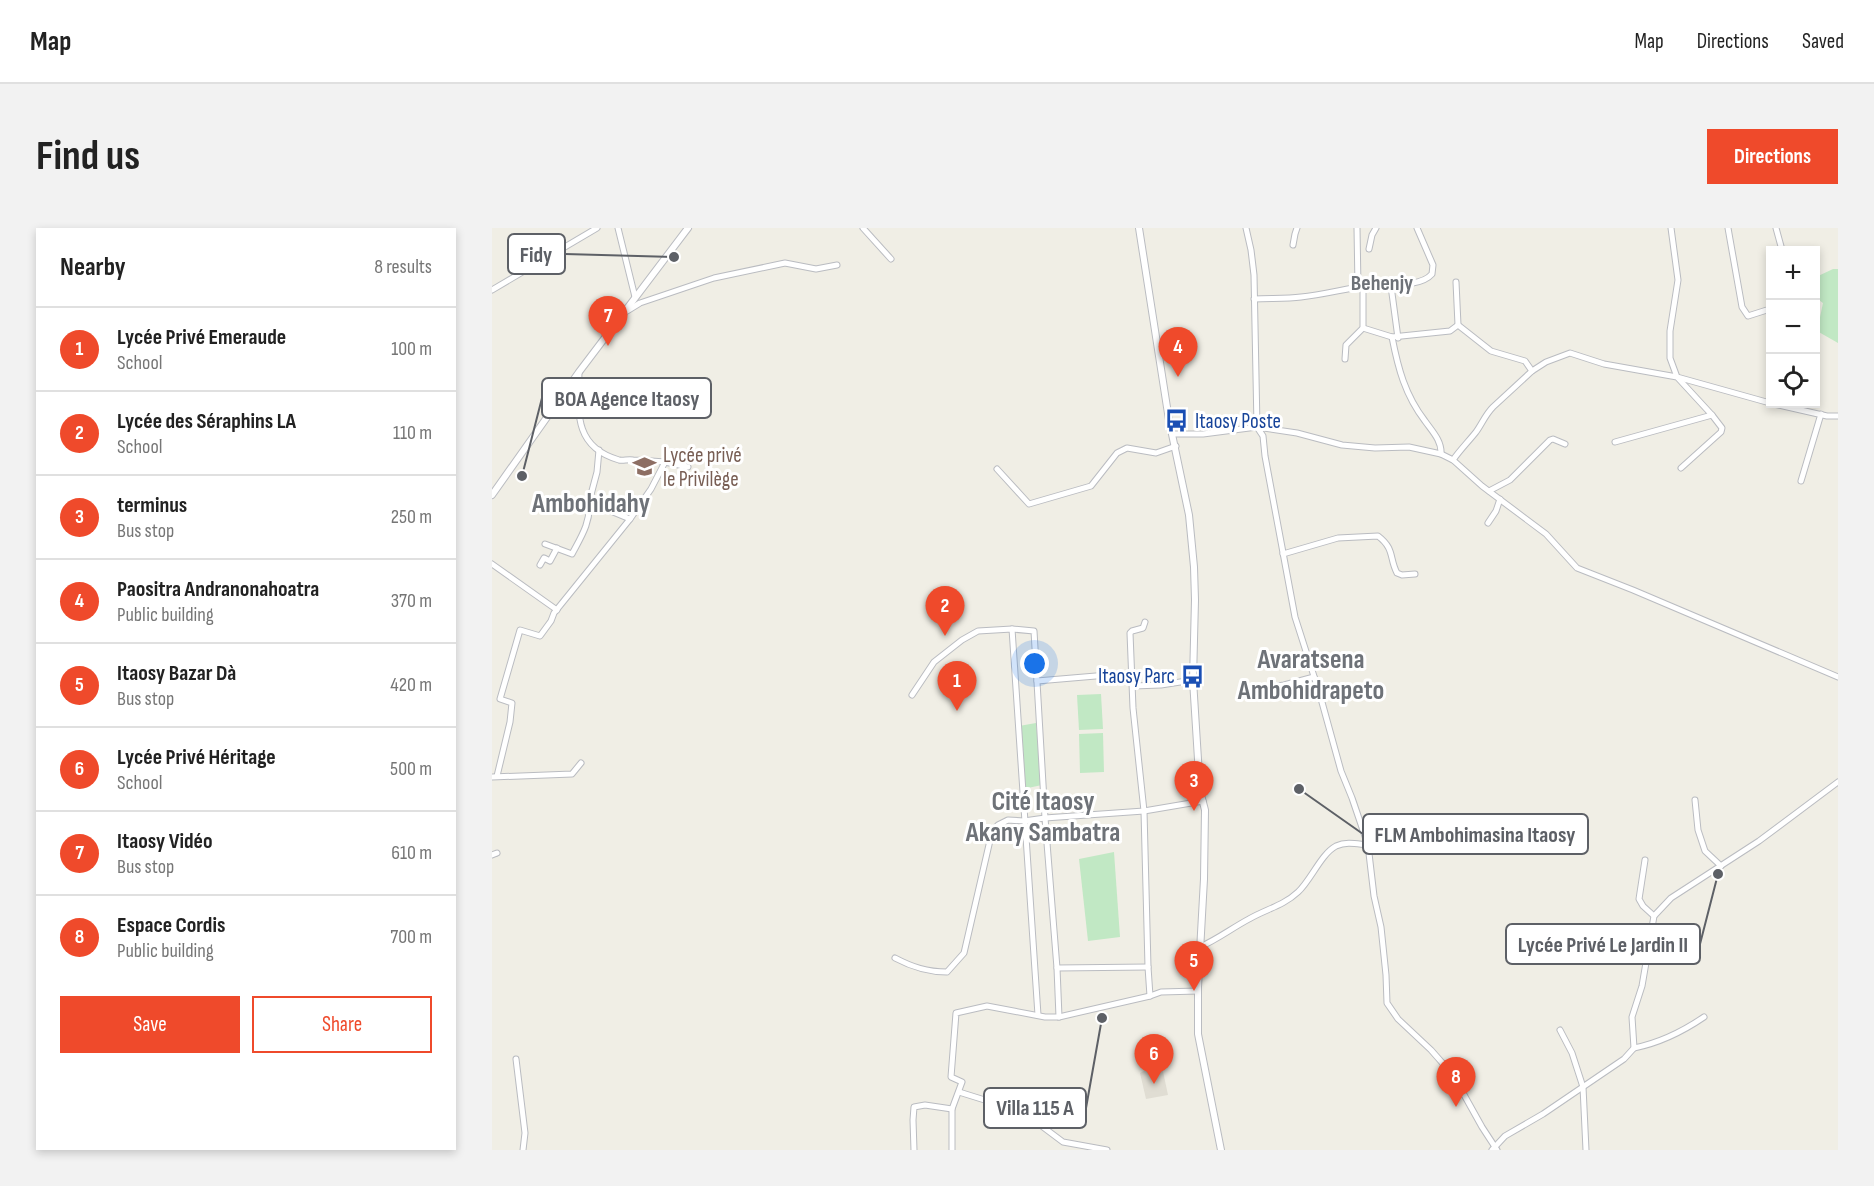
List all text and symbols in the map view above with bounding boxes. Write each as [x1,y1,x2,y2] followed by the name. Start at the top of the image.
[30,25,71,58] text: Map
[1634,29,1664,54] text: Map
[1697,29,1769,54] text: Directions
[1802,29,1844,54] text: Saved
[1707,129,1838,184] button: Directions
[36,131,140,182] text: Find us
[508,234,565,274] callout: Fidy
[520,242,552,269] text: Fidy
[1766,246,1820,408] map controls
[1766,246,1820,300] button: +
[60,252,126,283] text: Nearby
[374,255,432,279] text: 8 results
[1351,270,1413,297] district label: Behenjy
[588,296,628,346] pin: 7
[1766,300,1820,354] button: −
[117,324,286,351] text: Lycée Privé Emeraude
[1158,328,1198,377] pin: 4
[76,337,83,361] text: 1
[391,337,432,361] text: 100 m
[117,351,162,375] text: School
[1766,354,1820,408] button: locate
[542,378,711,418] callout: BOA Agence Itaosy
[555,386,699,413] text: BOA Agence Itaosy
[117,408,296,435] text: Lycée des Séraphins LA
[1164,408,1190,434] bus stop icon: Itaosy Poste
[1195,409,1281,434] place label: Itaosy Poste
[75,421,84,445] text: 2
[393,421,432,445] text: 110 m
[117,435,162,459] text: School
[663,443,742,492] place label: Lycée privé le Privilège
[632,454,658,480] school or university icon: Lycée privé le Privilège
[531,488,650,520] district label: Ambohidahy
[117,492,187,519] text: terminus
[75,505,84,529] text: 3
[391,505,432,529] text: 250 m
[117,519,174,543] text: Bus stop
[117,576,319,603] text: Paositra Andranonahoatra
[926,586,964,636] pin: 2
[75,589,84,613] text: 4
[391,589,432,613] text: 370 m
[117,603,214,627] text: Public building
[1237,644,1384,707] district label: Avaratsena Ambohidrapeto
[1020,649,1049,678] your location
[117,660,236,687] text: Itaosy Bazar Dà
[938,662,976,711] pin: 1
[1180,663,1206,689] bus stop icon: Itaosy Parc
[1098,664,1175,689] place label: Itaosy Parc
[75,673,84,697] text: 5
[390,673,432,697] text: 420 m
[117,687,174,711] text: Bus stop
[117,744,276,771] text: Lycée Privé Héritage
[75,757,84,781] text: 6
[390,757,432,781] text: 500 m
[1174,762,1214,811] pin: 3
[117,771,162,795] text: School
[965,786,1120,849] district label: Cité Itaosy Akany Sambatra
[1363,814,1588,854] callout: FLM Ambohimasina Itaosy
[1375,822,1575,849] text: FLM Ambohimasina Itaosy
[117,828,213,855] text: Itaosy Vidéo
[75,841,84,865] text: 7
[391,841,432,865] text: 610 m
[117,855,174,879] text: Bus stop
[117,912,225,939] text: Espace Cordis
[1506,924,1700,964] callout: Lycée Privé Le Jardin II
[75,925,84,949] text: 8
[390,925,432,949] text: 700 m
[1518,932,1688,959] text: Lycée Privé Le Jardin II
[117,939,214,963] text: Public building
[1174,942,1214,991] pin: 5
[60,996,240,1053] button: Save
[252,996,432,1053] button: Share
[1134,1034,1174,1084] pin: 6
[1436,1058,1476,1107] pin: 8
[984,1088,1086,1128] callout: Villa 115 A
[996,1095,1074,1122] text: Villa 115 A

